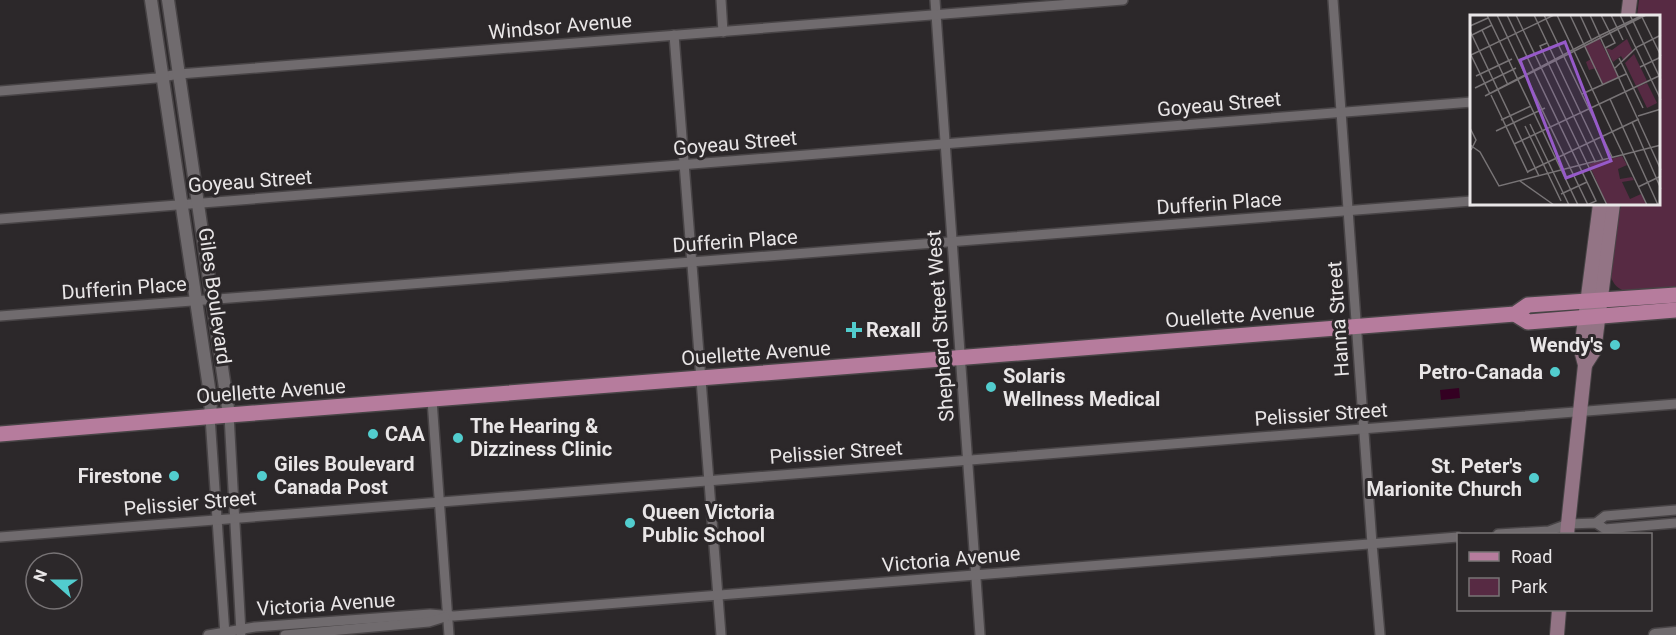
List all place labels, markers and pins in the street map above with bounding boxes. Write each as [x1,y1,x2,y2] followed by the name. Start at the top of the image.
[866,318,921,342] place label: Rexall
[847,323,861,337] marker: Rexall
[1530,333,1603,357] place label: Wendy's
[1608,338,1622,352] marker: Wendy's
[1419,360,1543,384] place label: Petro-Canada
[1003,364,1160,411] place label: Solaris Wellness Medical
[1548,365,1562,379] marker: Petro-Canada
[984,380,998,394] marker: Solaris Wellness Medical
[470,414,612,461] place label: The Hearing & Dizziness Clinic
[385,422,426,446] place label: CAA
[366,427,380,441] marker: CAA
[451,431,465,445] marker: The Hearing & Dizziness Clinic
[274,452,415,499] place label: Giles Boulevard Canada Post
[1367,454,1522,501] place label: St. Peter's Marionite Church
[78,464,162,488] place label: Firestone
[167,469,181,483] marker: Firestone
[255,469,269,483] marker: Giles Boulevard Canada Post
[1527,471,1541,485] marker: St. Peter's Marionite Church
[642,500,775,547] place label: Queen Victoria Public School
[623,516,637,530] marker: Queen Victoria Public School

